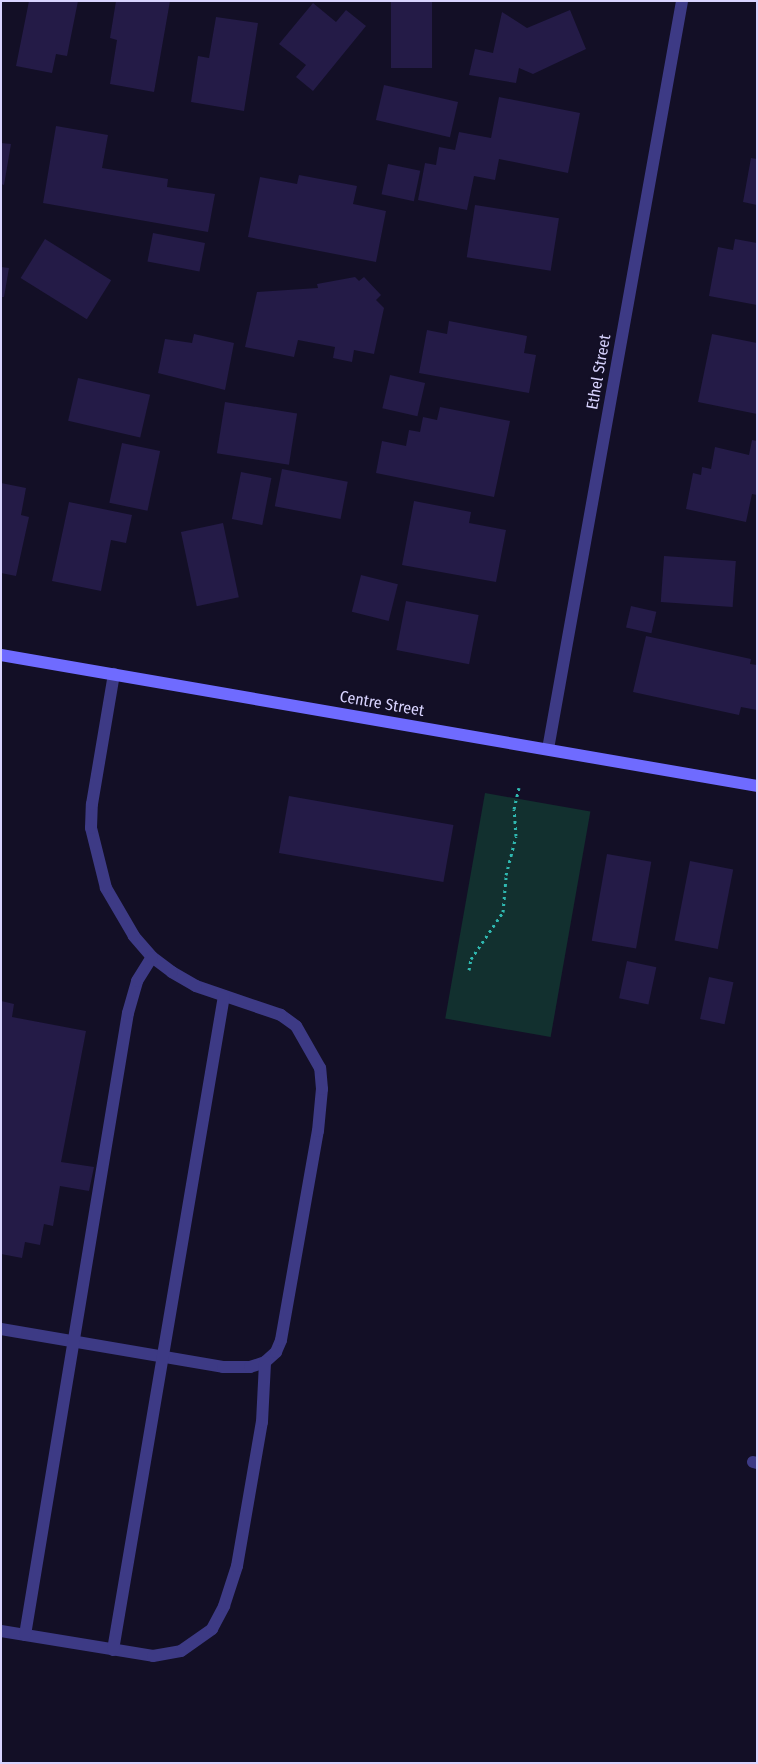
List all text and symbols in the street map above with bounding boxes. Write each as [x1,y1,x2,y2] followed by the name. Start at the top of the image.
[583,333,615,411] street label: Ethel Street
[338,687,426,721] street label: Centre Street

